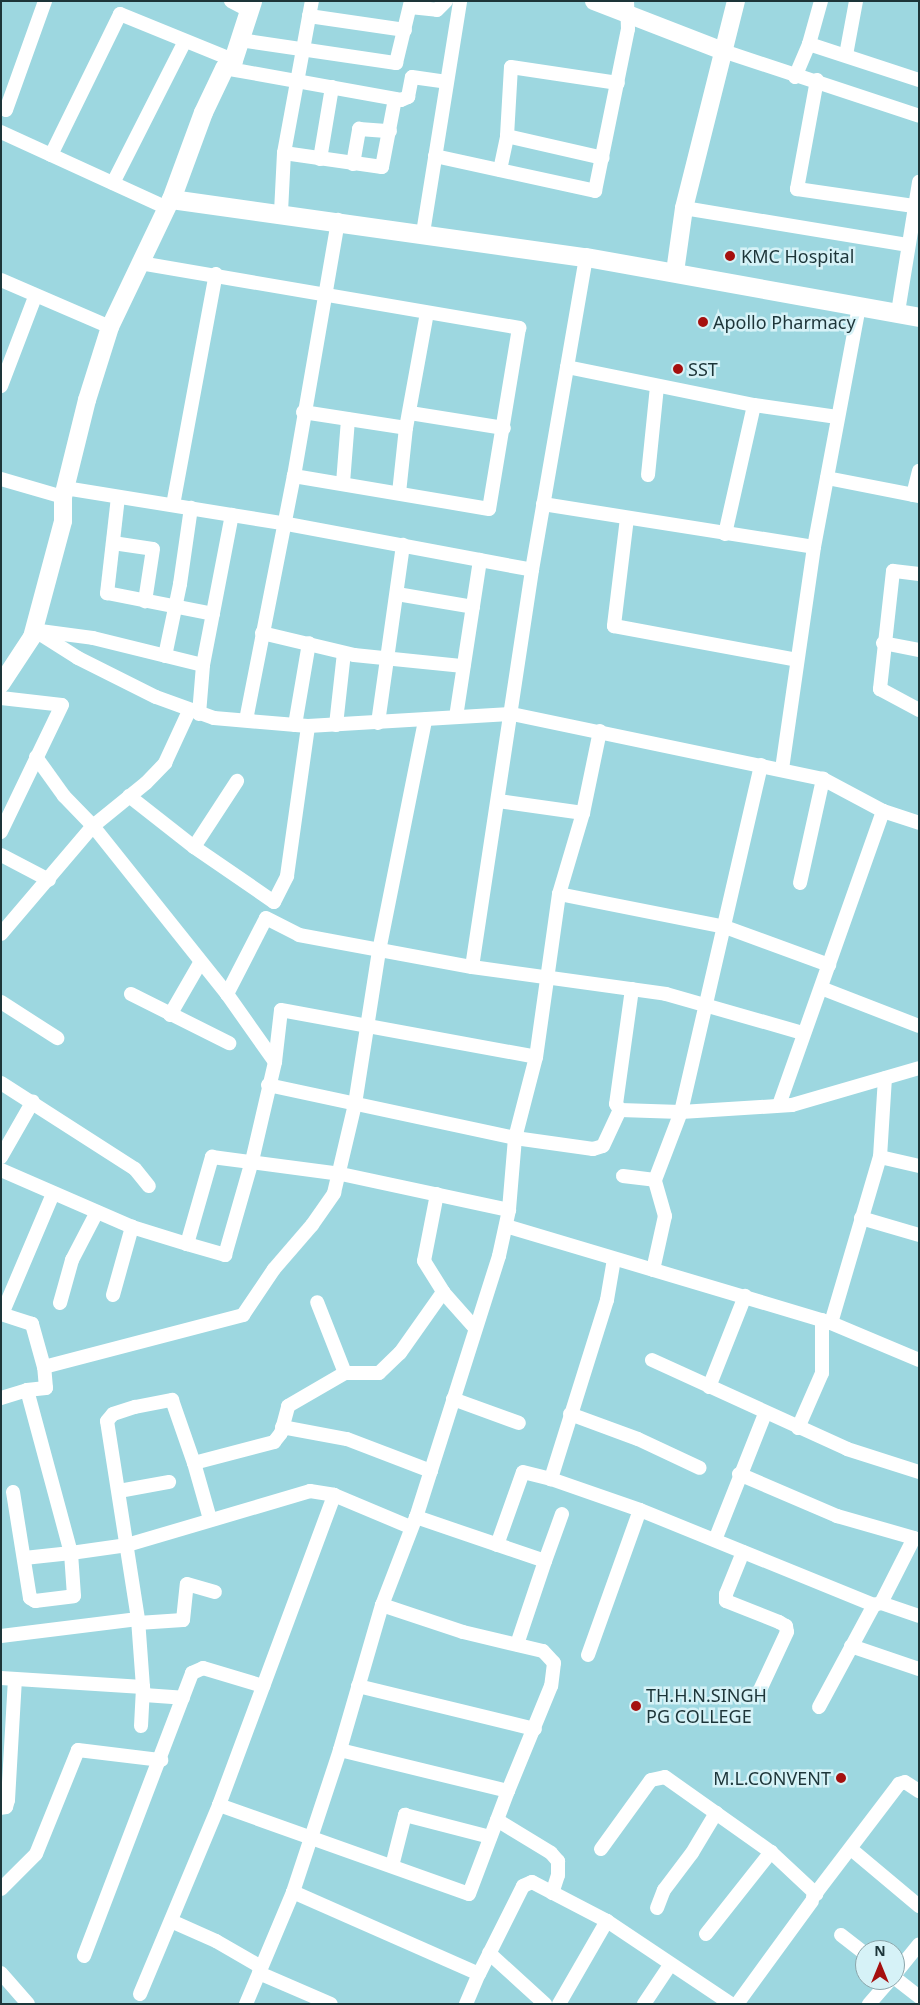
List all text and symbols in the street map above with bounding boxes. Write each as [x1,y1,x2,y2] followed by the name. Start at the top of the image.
[741,245,854,267] place label: KMC Hospital
[723,249,737,263] marker: KMC Hospital
[713,311,856,333] place label: Apollo Pharmacy
[697,316,709,328] marker: Apollo Pharmacy
[688,358,718,380] place label: SST
[672,363,684,375] marker: SST
[646,1685,767,1728] place label: TH.H.N.SINGH PG COLLEGE
[630,1700,642,1712] marker: TH.H.N.SINGH PG COLLEGE
[713,1767,831,1789] place label: M.L.CONVENT
[835,1772,847,1784] marker: M.L.CONVENT
[855,1940,905,1990] north arrow
[874,1941,886,1960] text: N

